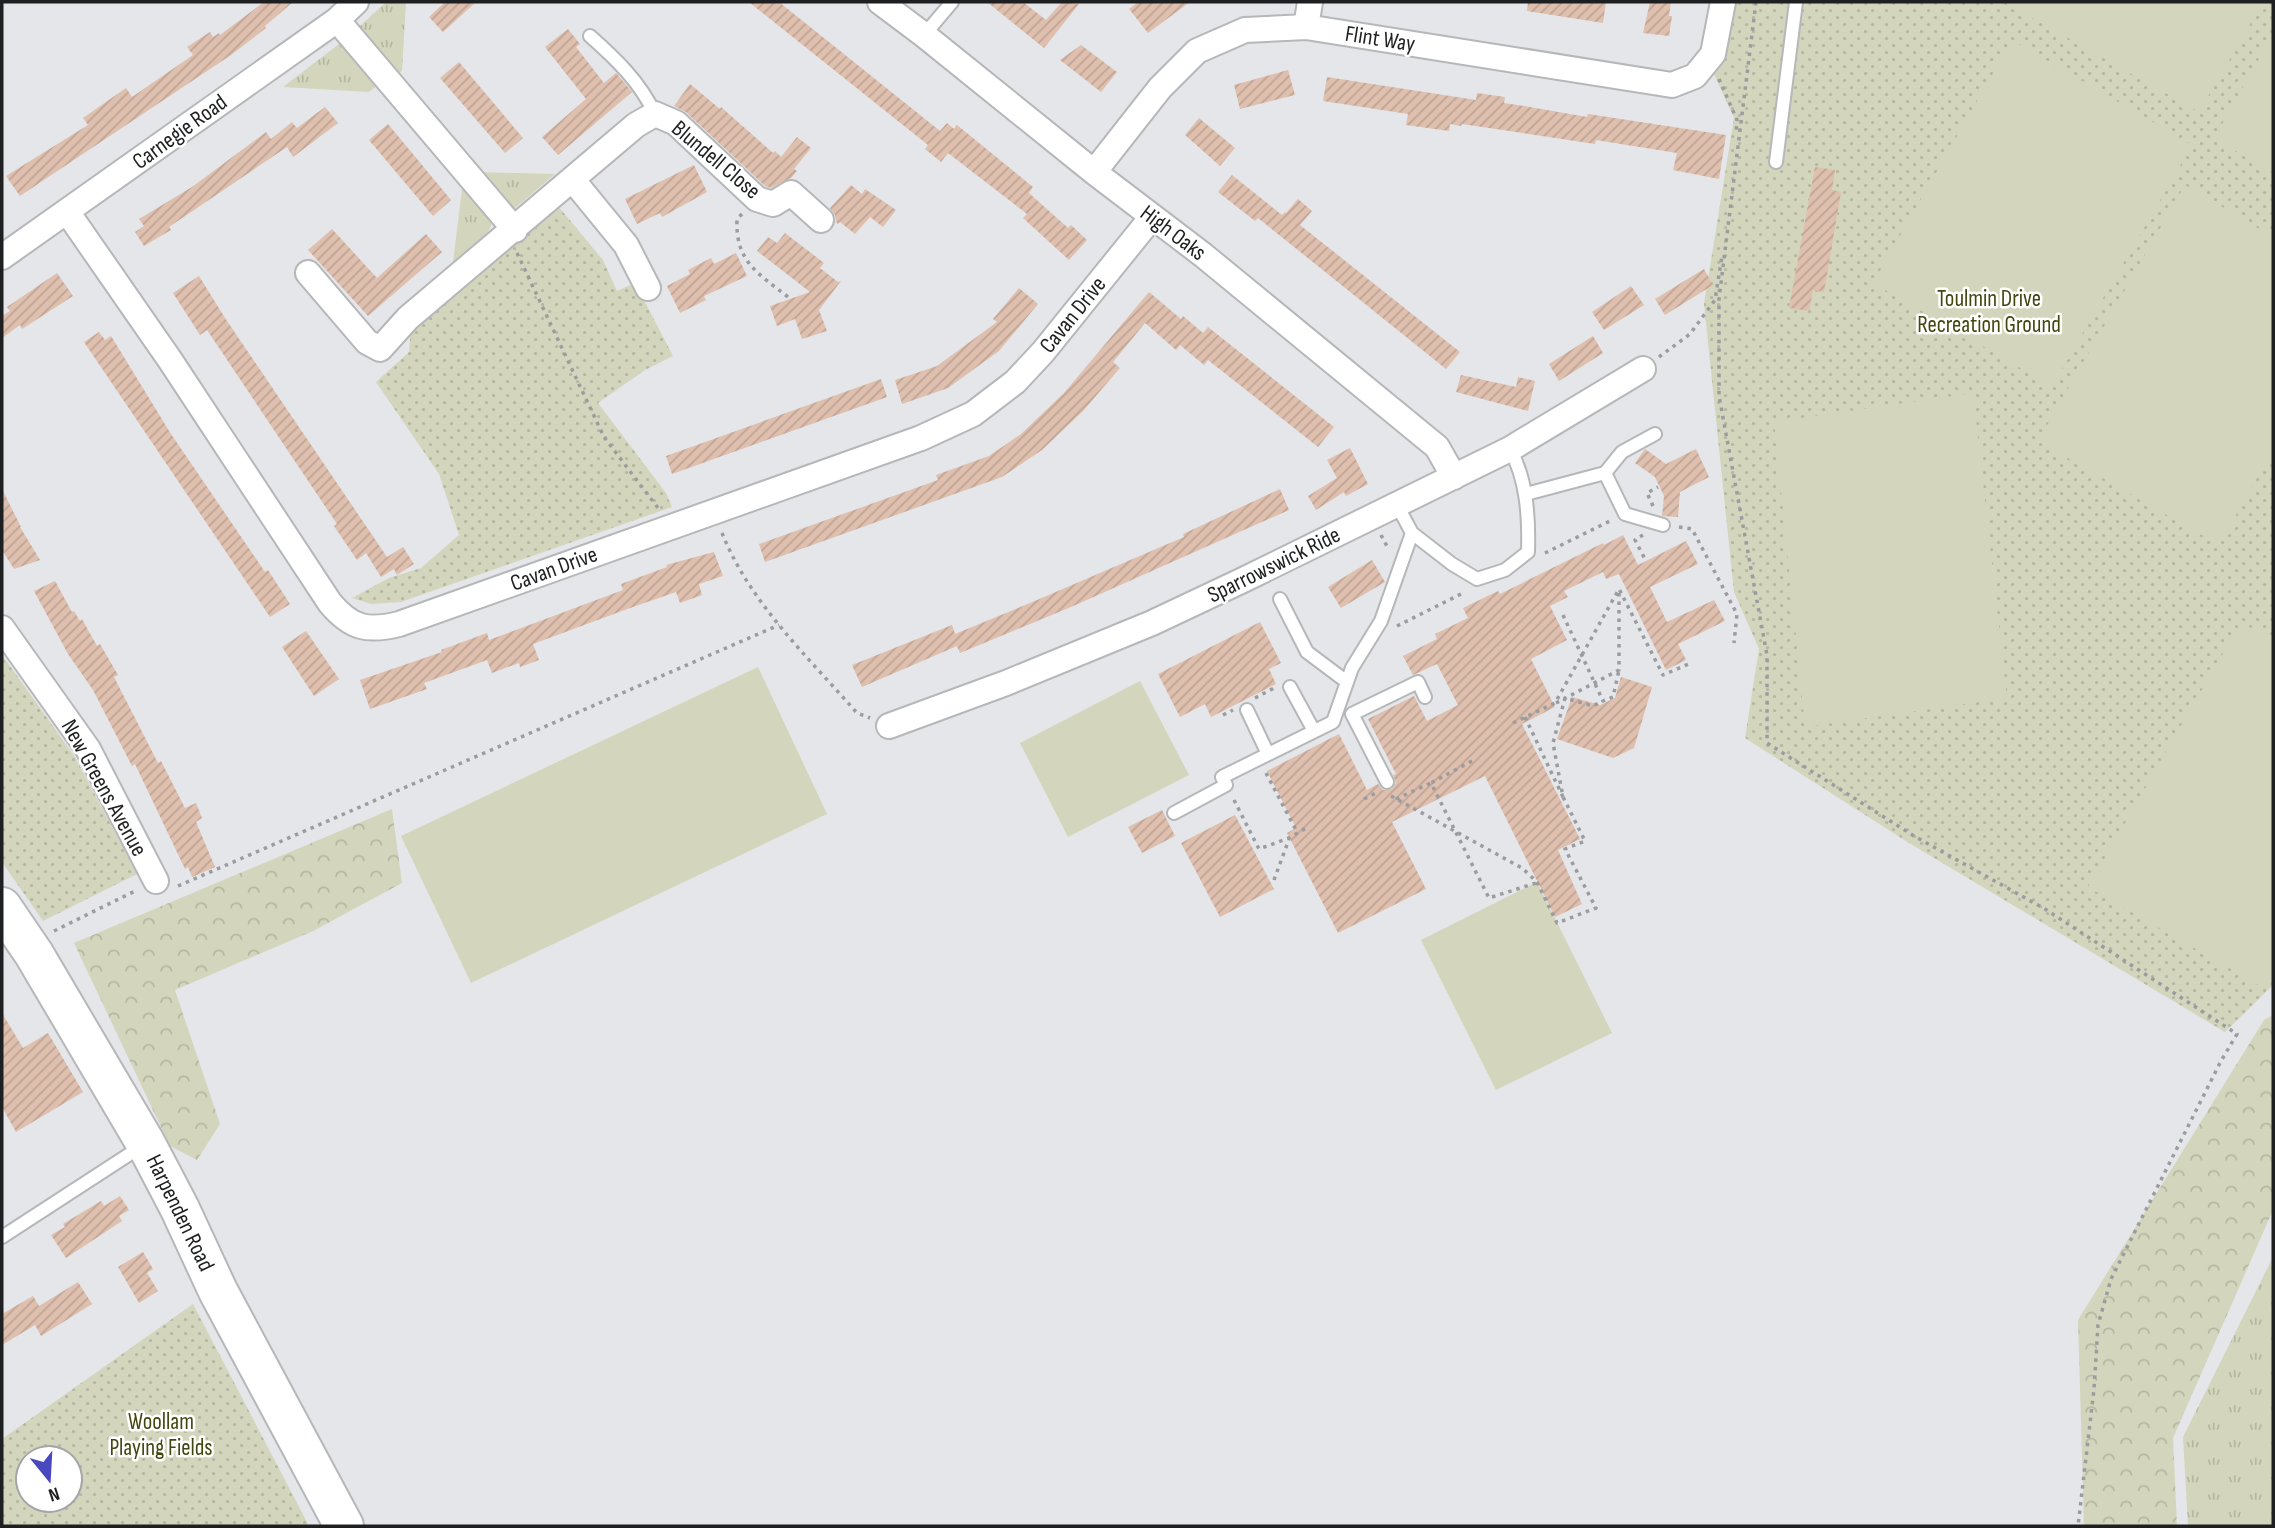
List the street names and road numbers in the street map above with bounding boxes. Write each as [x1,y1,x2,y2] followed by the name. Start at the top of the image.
[1343,20,1417,58] street label: Flint Way
[127,88,233,176] street label: Carnegie Road
[666,115,766,205] street label: Blundell Close
[1134,199,1212,267] street label: High Oaks
[1034,271,1112,359] street label: Cavan Drive
[1203,521,1345,609] street label: Sparrowswick Ride
[507,540,601,598] street label: Cavan Drive
[55,715,153,861] street label: New Greens Avenue
[140,1150,220,1276] street label: Harpenden Road

